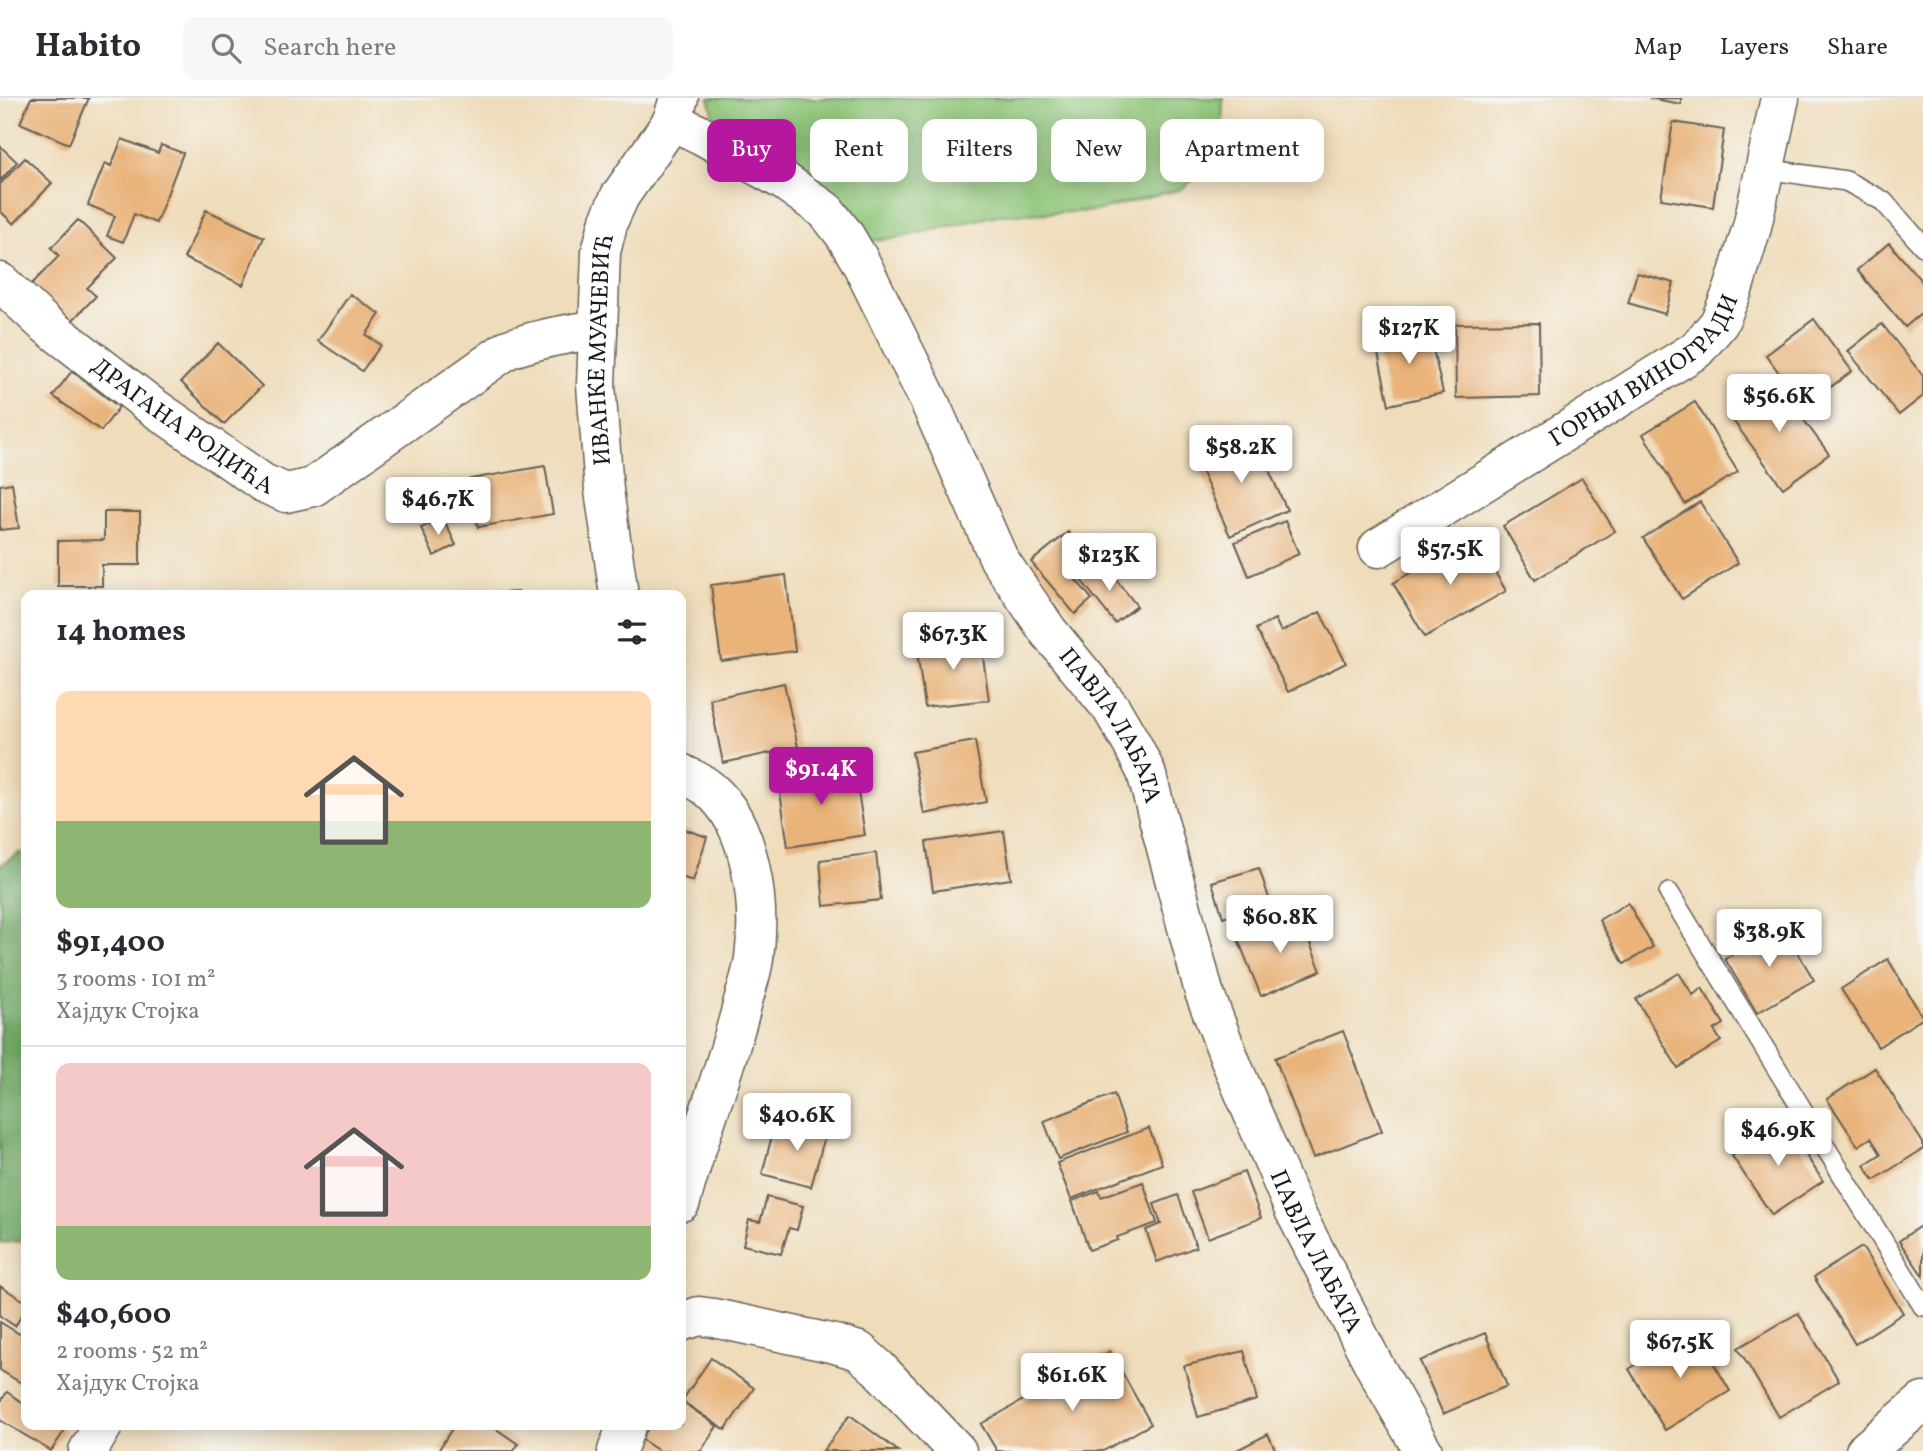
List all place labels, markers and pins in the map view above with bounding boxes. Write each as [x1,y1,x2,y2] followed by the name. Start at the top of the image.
[1360,306,1458,366] pin: $127K
[1722,374,1836,434] pin: $56.6K
[1184,426,1298,485] pin: $58.2K
[381,478,495,537] pin: $46.7K
[1393,528,1507,587] pin: $57.5K
[1060,533,1158,593] pin: $123K
[896,612,1010,672] pin: $67.3K
[764,748,878,807] pin: $91.4K
[1223,896,1337,955] pin: $60.8K
[1712,910,1826,969] pin: $38.9K
[740,1094,854,1153] pin: $40.6K
[1721,1108,1835,1168] pin: $46.9K
[1623,1320,1737,1380] pin: $67.5K
[1015,1354,1129,1413] pin: $61.6K

